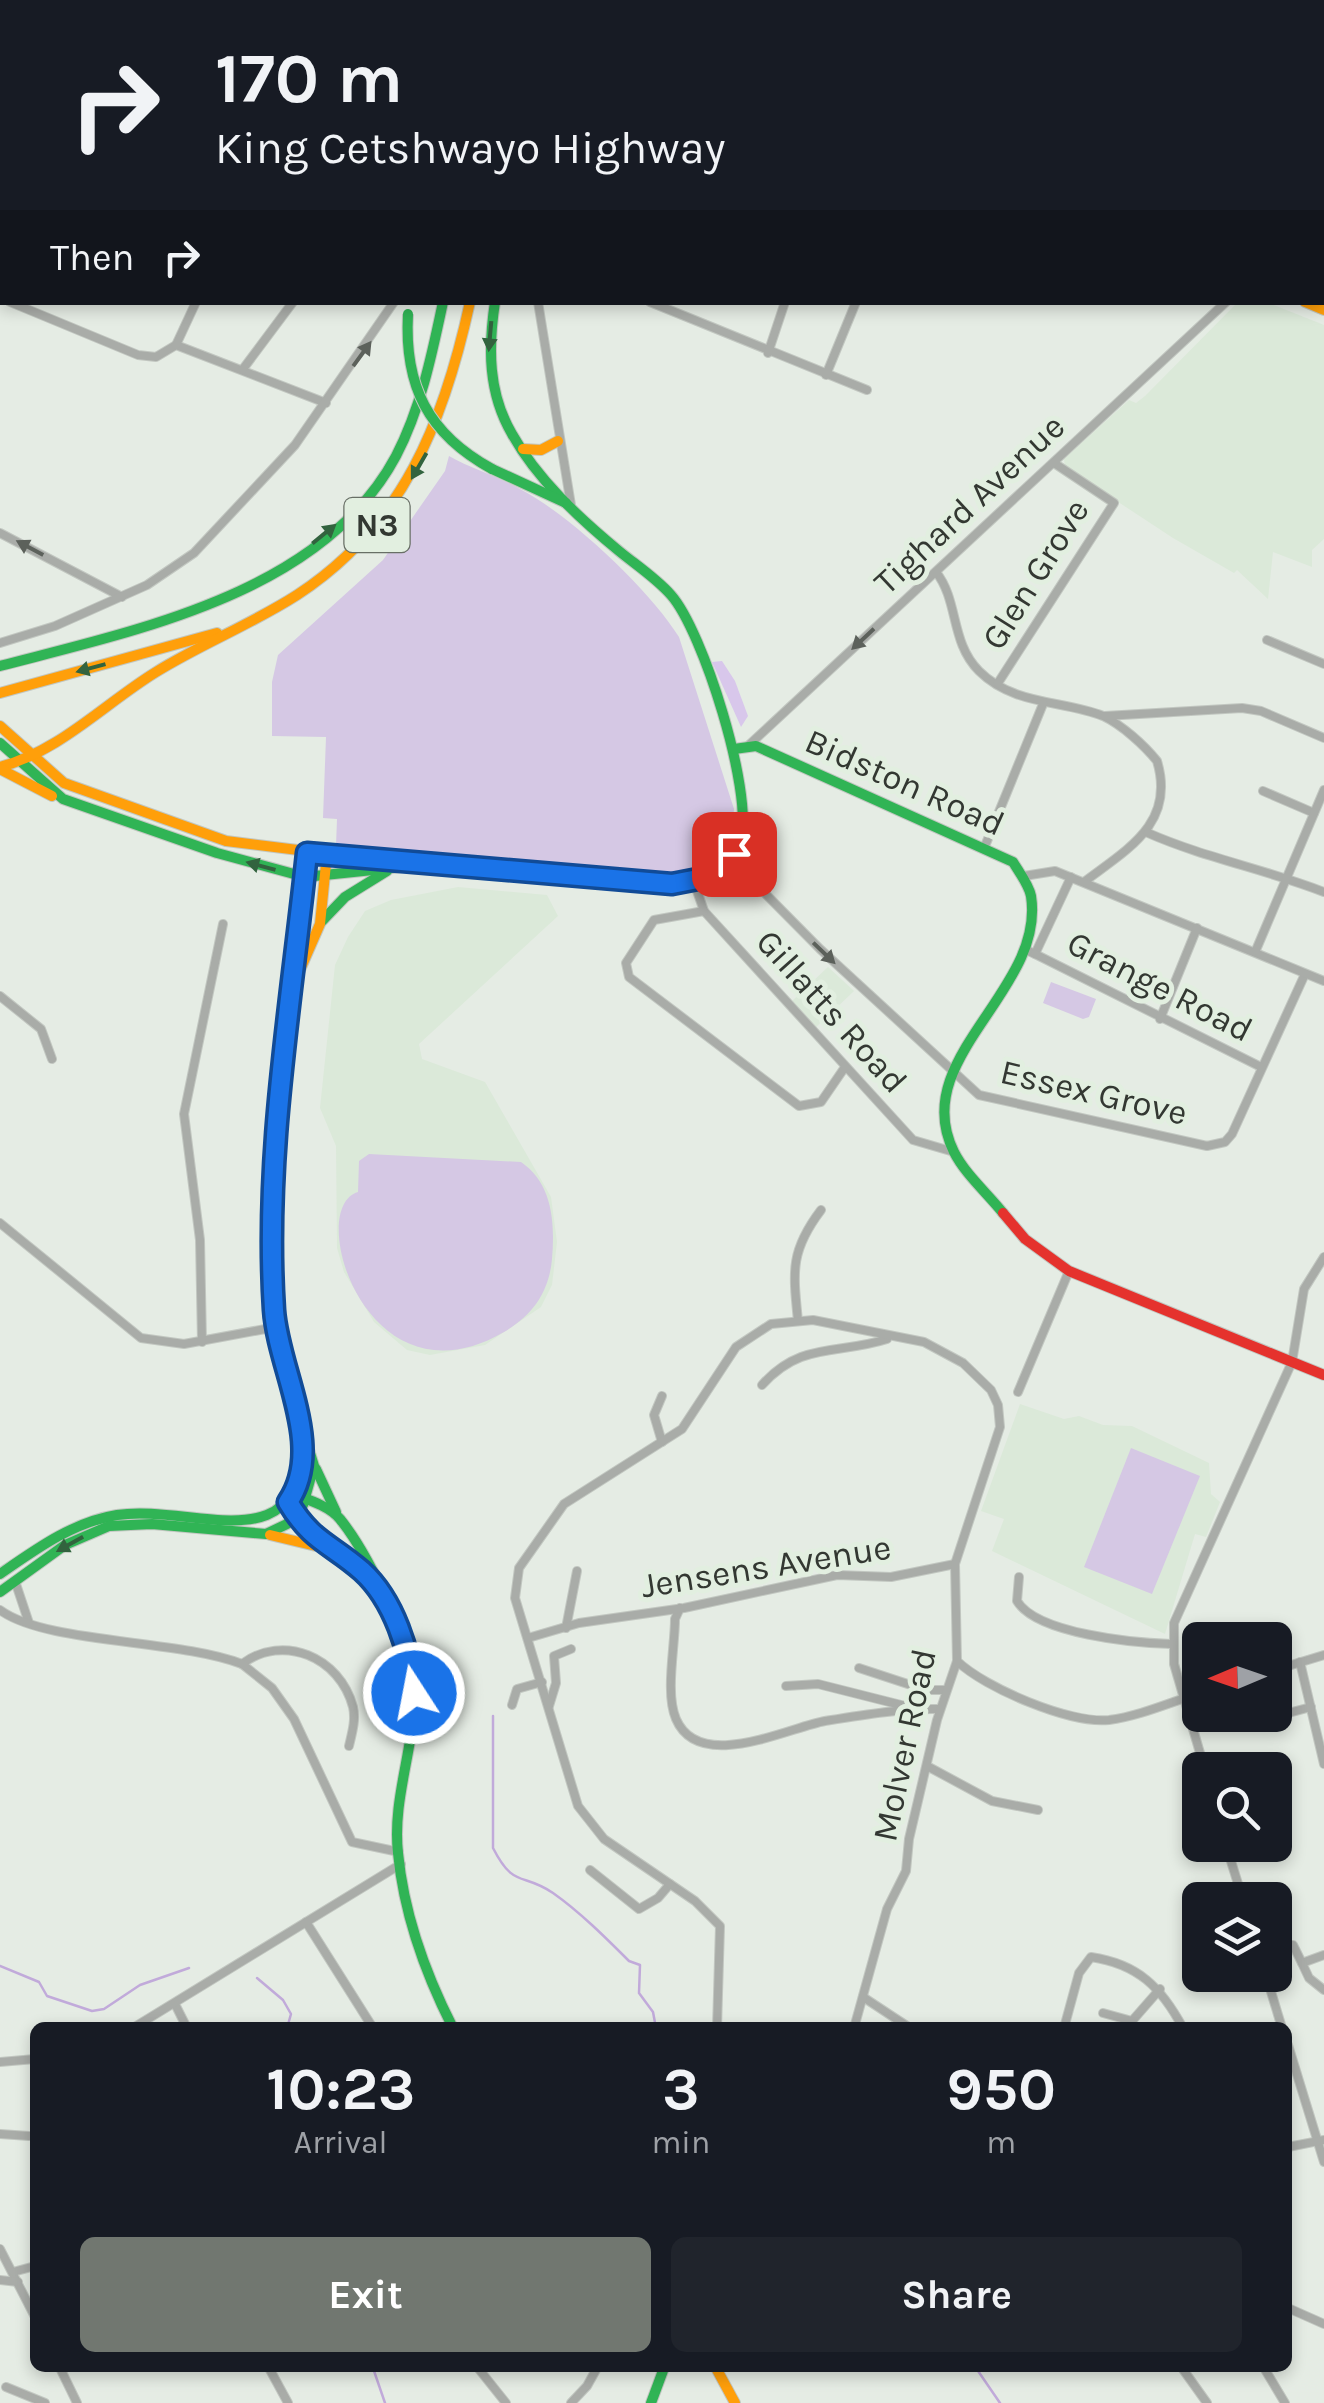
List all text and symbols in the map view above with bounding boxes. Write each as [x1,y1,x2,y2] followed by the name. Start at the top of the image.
[215,38,403,120] text: 170 m
[50,40,180,170] icon: right
[215,122,725,174] text: King Cetshwayo Highway
[154,230,209,285] icon: right
[50,235,134,280] text: Then
[482,321,498,353] one-way arrow
[352,341,371,367] one-way arrow
[866,406,1073,603] street label: Tighard Avenue
[410,452,428,480] one-way arrow
[973,491,1098,657] street label: Glen Grove
[344,498,410,552] road number: N3
[312,524,337,545] one-way arrow
[15,540,44,557] one-way arrow
[852,627,876,650] one-way arrow
[75,661,106,677] one-way arrow
[799,720,1011,845] street label: Bidston Road
[692,812,777,897] pin
[707,827,762,882] icon: arrive
[245,857,276,873] one-way arrow
[748,921,916,1101] street label: Gillatts Road
[1060,922,1259,1051] street label: Grange Road
[812,941,836,964] one-way arrow
[996,1051,1191,1134] street label: Essex Grove
[638,1526,894,1606] street label: Jensens Avenue
[56,1535,85,1552] one-way arrow
[1182,1622,1292,1732] north arrow
[1182,1622,1292,1992] map controls
[362,1641,466,1745] position arrow
[864,1645,945,1845] street label: Molver Road
[1182,1752,1292,1862] button: search
[1182,1882,1292,1992] button: layers
[266,2054,415,2124] text: 10:23
[662,2054,699,2124] text: 3
[946,2054,1056,2124] text: 950
[294,2124,388,2161] text: Arrival
[651,2124,710,2161] text: min
[986,2124,1016,2161] text: m
[80,2237,651,2352] button: Exit
[671,2237,1242,2352] button: Share

